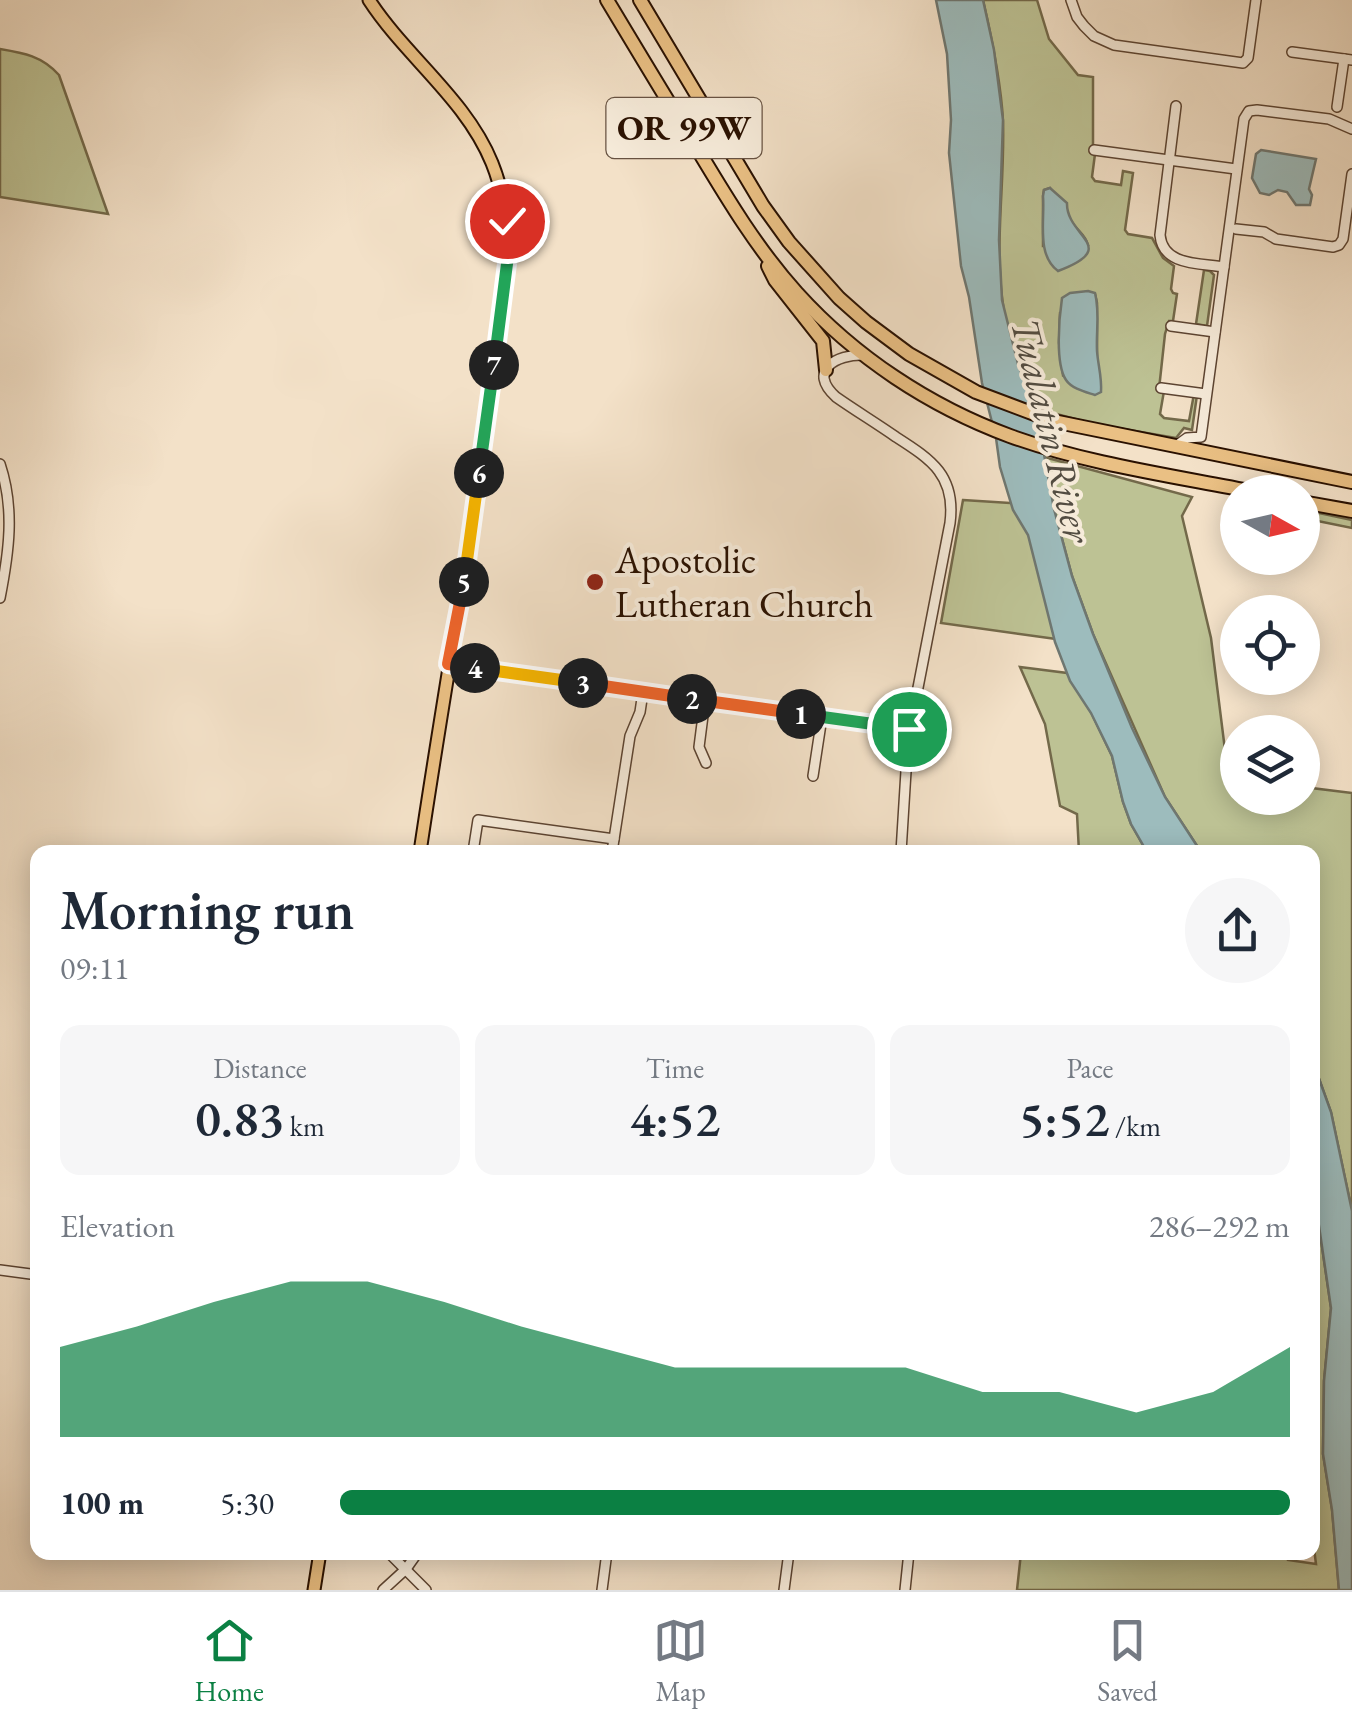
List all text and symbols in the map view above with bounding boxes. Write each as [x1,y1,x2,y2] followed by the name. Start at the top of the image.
[606,98,762,158] road number: OR 99W
[465,179,550,264] pin
[480,194,535,249] icon: check
[999,312,1105,549] water label: Tualatin River
[469,340,519,390] pin: 7
[487,347,501,383] text: 7
[454,448,504,498] pin: 6
[472,455,486,491] text: 6
[1220,475,1320,575] north arrow
[1220,475,1320,815] map controls
[614,535,873,628] place label: Apostolic Lutheran Church
[439,557,489,607] pin: 5
[457,564,471,600] text: 5
[584,571,606,593] marker: Apostolic Lutheran Church
[1220,595,1320,695] button: locate
[450,643,500,693] pin: 4
[468,650,482,686] text: 4
[558,658,608,708] pin: 3
[576,665,590,701] text: 3
[667,674,717,724] pin: 2
[685,681,699,717] text: 2
[867,687,952,772] pin
[776,689,826,739] pin: 1
[794,696,808,732] text: 1
[882,702,937,757] icon: arrive
[1220,715,1320,815] button: layers
[60,874,354,945] text: Morning run
[1185,878,1290,983] button: share
[60,947,129,989] text: 09:11
[213,1050,307,1086] text: Distance
[646,1050,704,1086] text: Time
[1067,1050,1113,1086] text: Pace
[195,1086,284,1151] text: 0.83
[630,1086,720,1151] text: 4:52
[1019,1086,1109,1151] text: 5:52
[284,1108,325,1144] text: km
[1109,1108,1161,1144] text: /km
[60,1205,175,1247] text: Elevation
[1149,1205,1290,1247] text: 286–292 m
[60,1482,144,1524] text: 100 m
[220,1482,274,1524] text: 5:30
[195,1613,264,1709] tab: Home
[653,1613,708,1709] tab: Map
[1097,1613,1157,1709] tab: Saved

